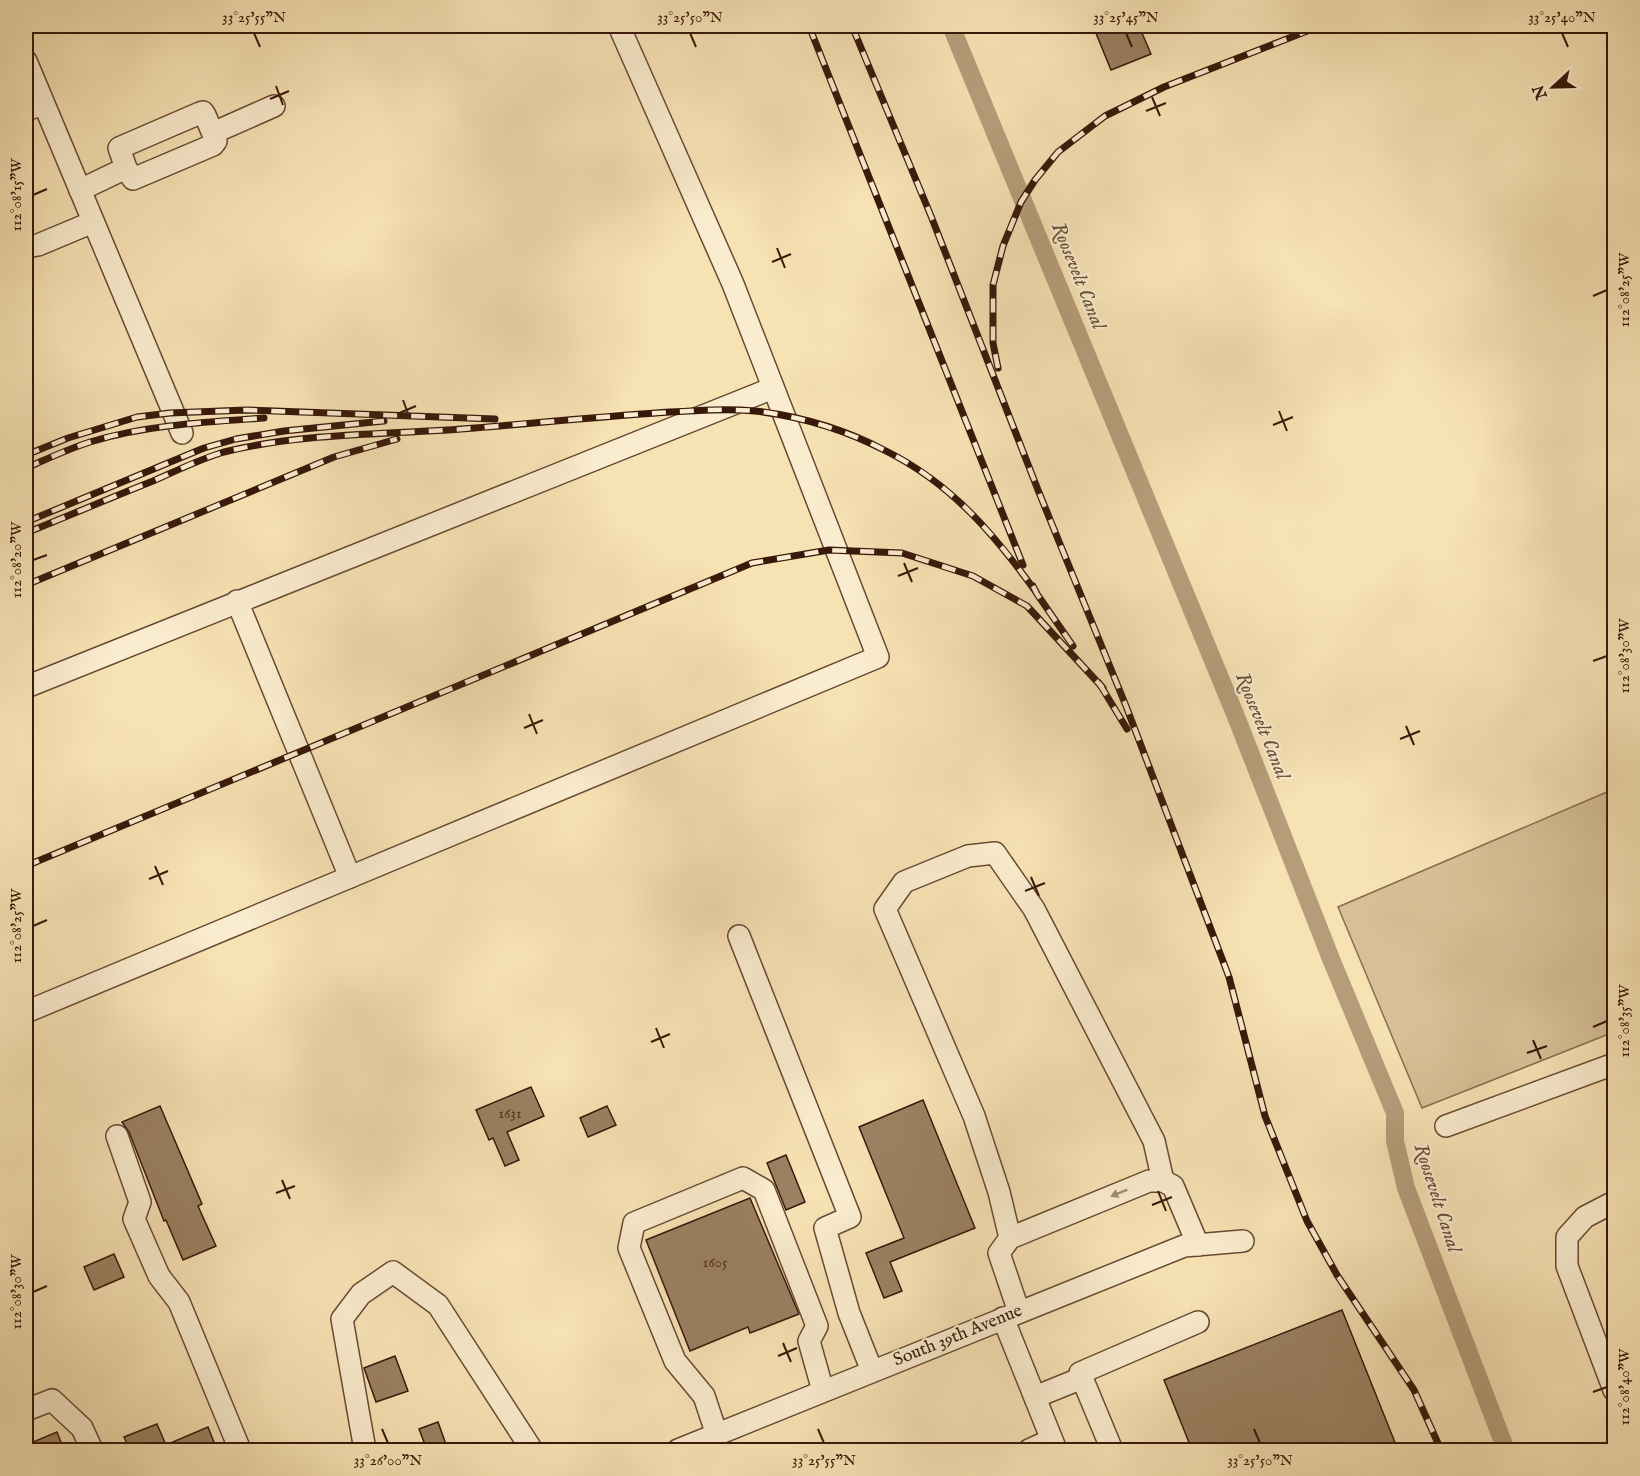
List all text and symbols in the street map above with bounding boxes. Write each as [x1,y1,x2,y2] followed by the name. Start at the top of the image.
[222,8,286,27] text: 33°25'55"N
[657,8,723,27] text: 33°25'50"N
[1093,8,1159,27] text: 33°25'45"N
[1528,8,1596,27] text: 33°25'40"N
[1523,57,1583,117] north arrow
[1529,82,1553,103] text: N
[7,158,26,232] text: 112°08'15"W
[1045,219,1112,335] water label: Roosevelt Canal
[1615,252,1634,327] text: 112°08'25"W
[7,521,26,598] text: 112°08'20"W
[1615,618,1634,694] text: 112°08'30"W
[1229,669,1296,785] water label: Roosevelt Canal
[7,888,26,963] text: 112°08'25"W
[1615,984,1634,1058] text: 112°08'35"W
[498,1104,522,1123] house number: 1631
[1408,1140,1467,1258] water label: Roosevelt Canal
[1110,1189,1128,1198] one-way arrow
[703,1253,728,1272] house number: 1605
[7,1254,26,1330] text: 112°08'30"W
[890,1300,1026,1372] street label: South 39th Avenue
[1615,1348,1634,1425] text: 112°08'40"W
[354,1451,422,1470] text: 33°26'00"N
[792,1451,856,1470] text: 33°25'55"N
[1227,1451,1293,1470] text: 33°25'50"N

